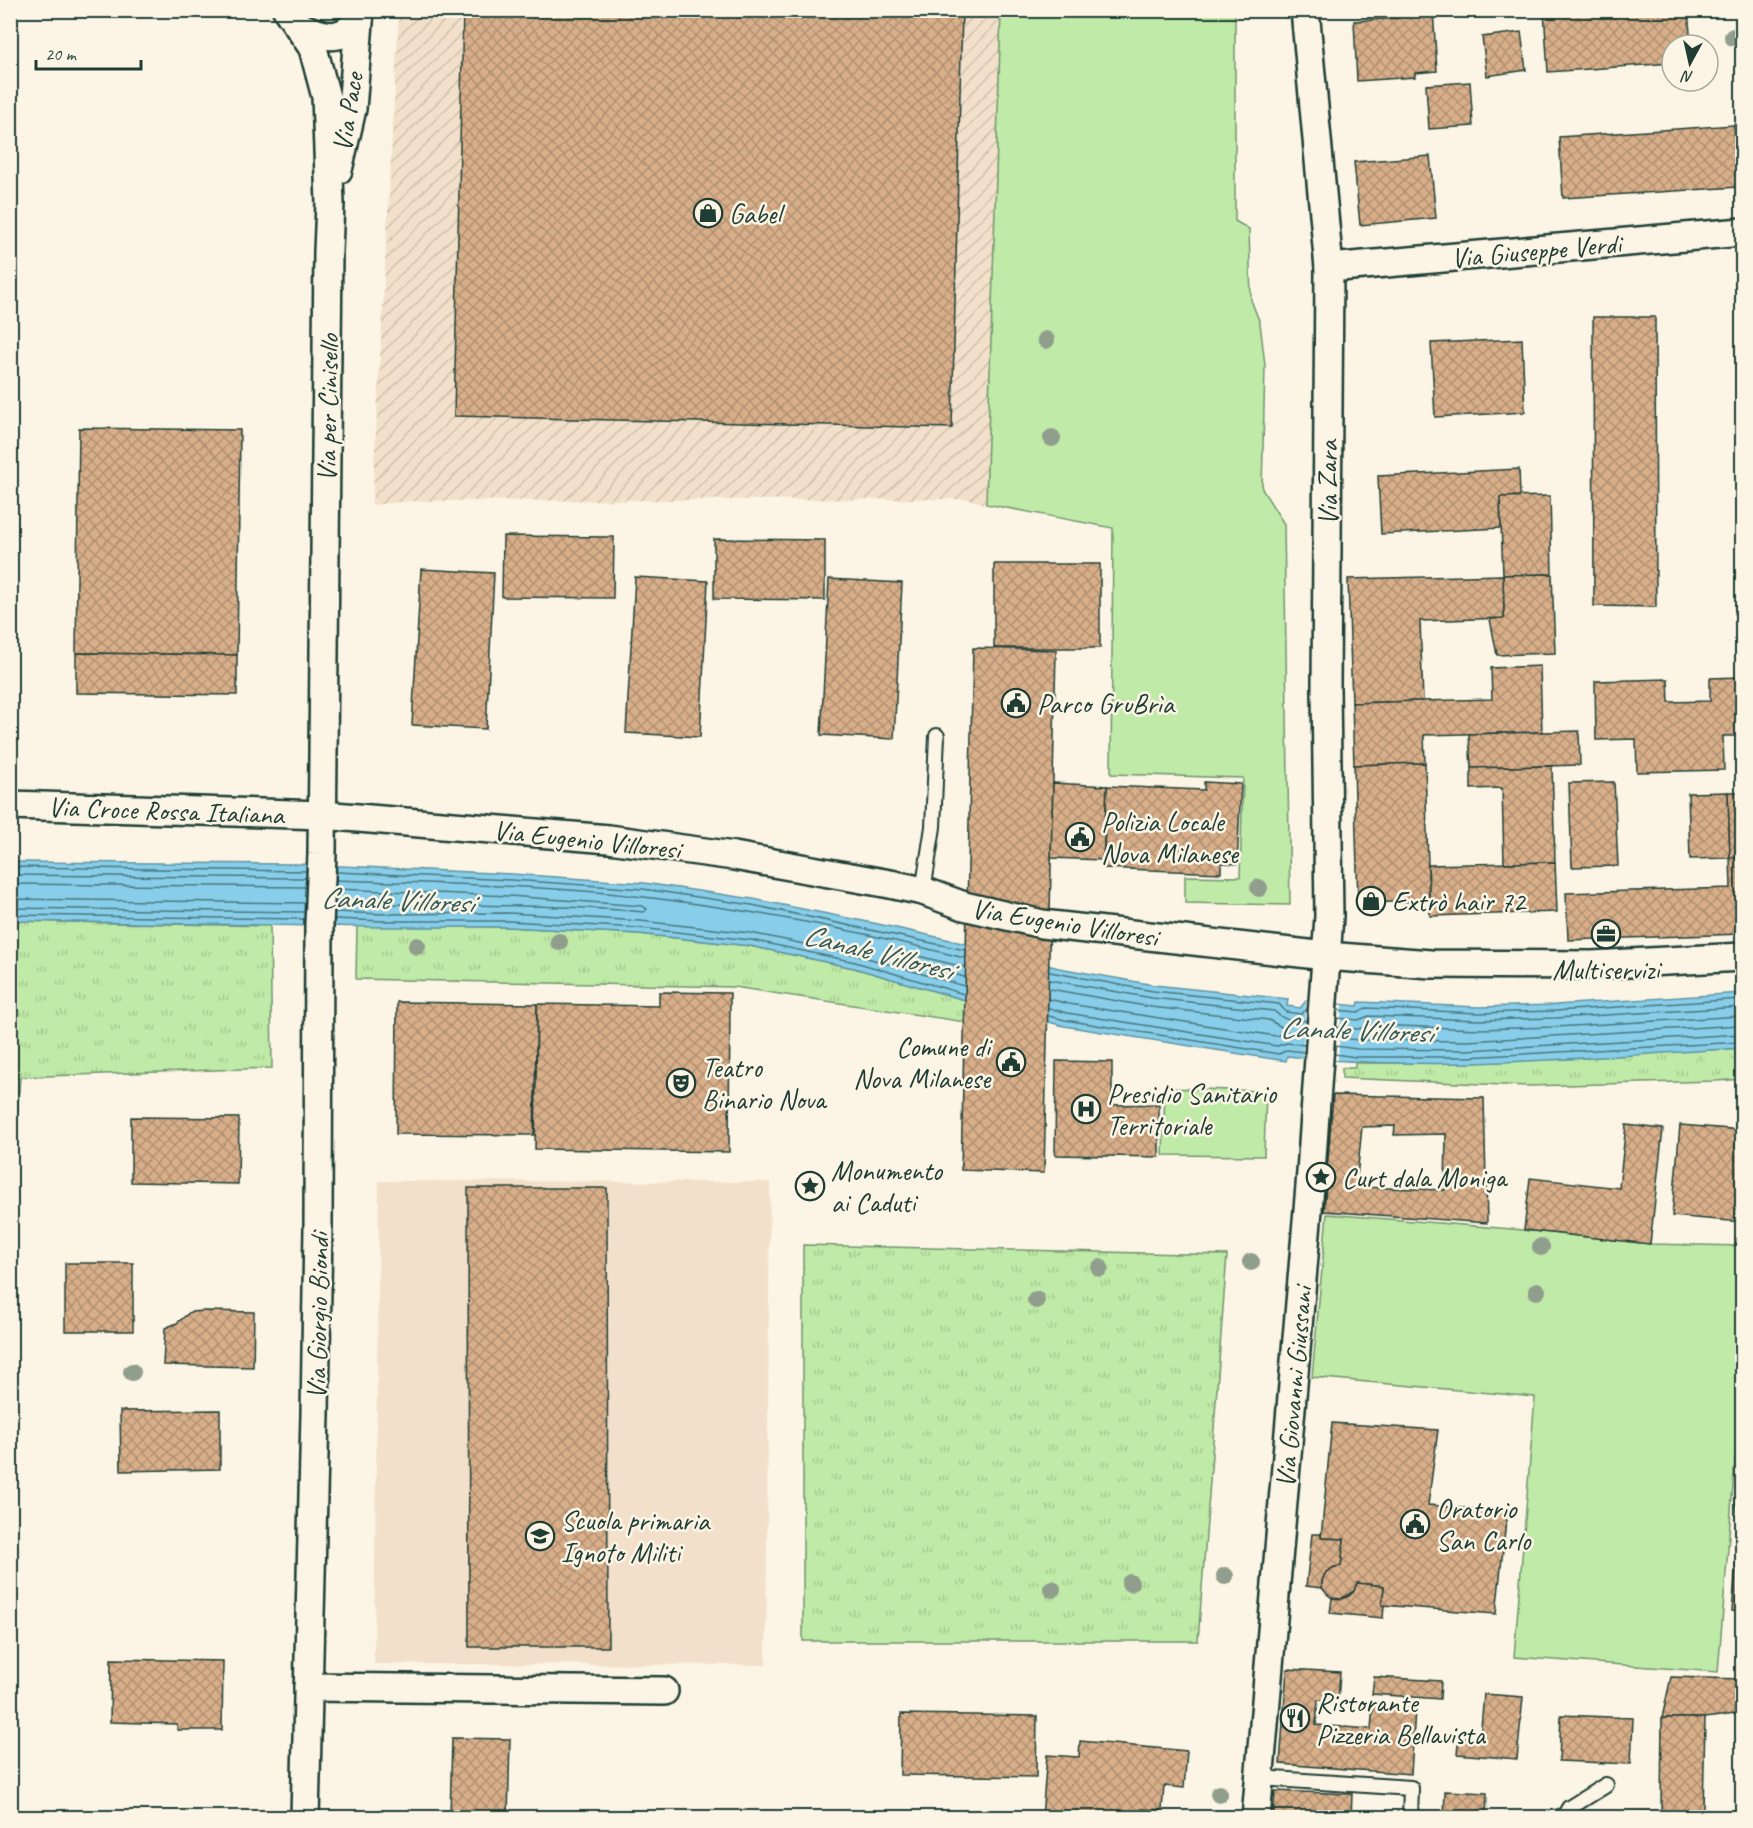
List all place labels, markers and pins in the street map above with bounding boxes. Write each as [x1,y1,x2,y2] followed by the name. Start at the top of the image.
[729,196,786,231] place label: Gabel
[692,197,724,229] shop icon: Gabel
[1037,686,1176,721] place label: Parco GruBrìa
[1000,687,1032,719] public building icon: Parco GruBrìa
[1101,804,1240,871] place label: Polizia Locale Nova Milanese
[1064,821,1096,853] public building icon: Polizia Locale Nova Milanese
[1392,884,1528,919] place label: Extrò hair 72
[1355,885,1387,917] shop icon: Extrò hair 72
[1590,918,1622,950] office icon: Multiservizi
[1552,952,1663,987] place label: Multiservizi
[853,1029,994,1096] place label: Comune di Nova Milanese
[995,1046,1027,1078] public building icon: Comune di Nova Milanese
[702,1050,828,1117] place label: Teatro Binario Nova
[665,1067,697,1099] theatre icon: Teatro Binario Nova
[1107,1076,1278,1143] place label: Presidio Sanitario Territoriale
[1070,1093,1102,1125] hospital icon: Presidio Sanitario Territoriale
[831,1153,944,1220] place label: Monumento ai Caduti
[1342,1160,1508,1195] place label: Curt dala Moniga
[1305,1161,1337,1193] place icon: Curt dala Moniga
[794,1170,826,1202] place icon: Monumento ai Caduti
[1436,1491,1532,1558] place label: Oratorio San Carlo
[561,1503,711,1570] place label: Scuola primaria Ignoto Militi
[1399,1508,1431,1540] public building icon: Oratorio San Carlo
[524,1520,556,1552] school or university icon: Scuola primaria Ignoto Militi
[1316,1685,1487,1752] place label: Ristorante Pizzeria Bellavista
[1279,1702,1311,1734] restaurant icon: Ristorante Pizzeria Bellavista

